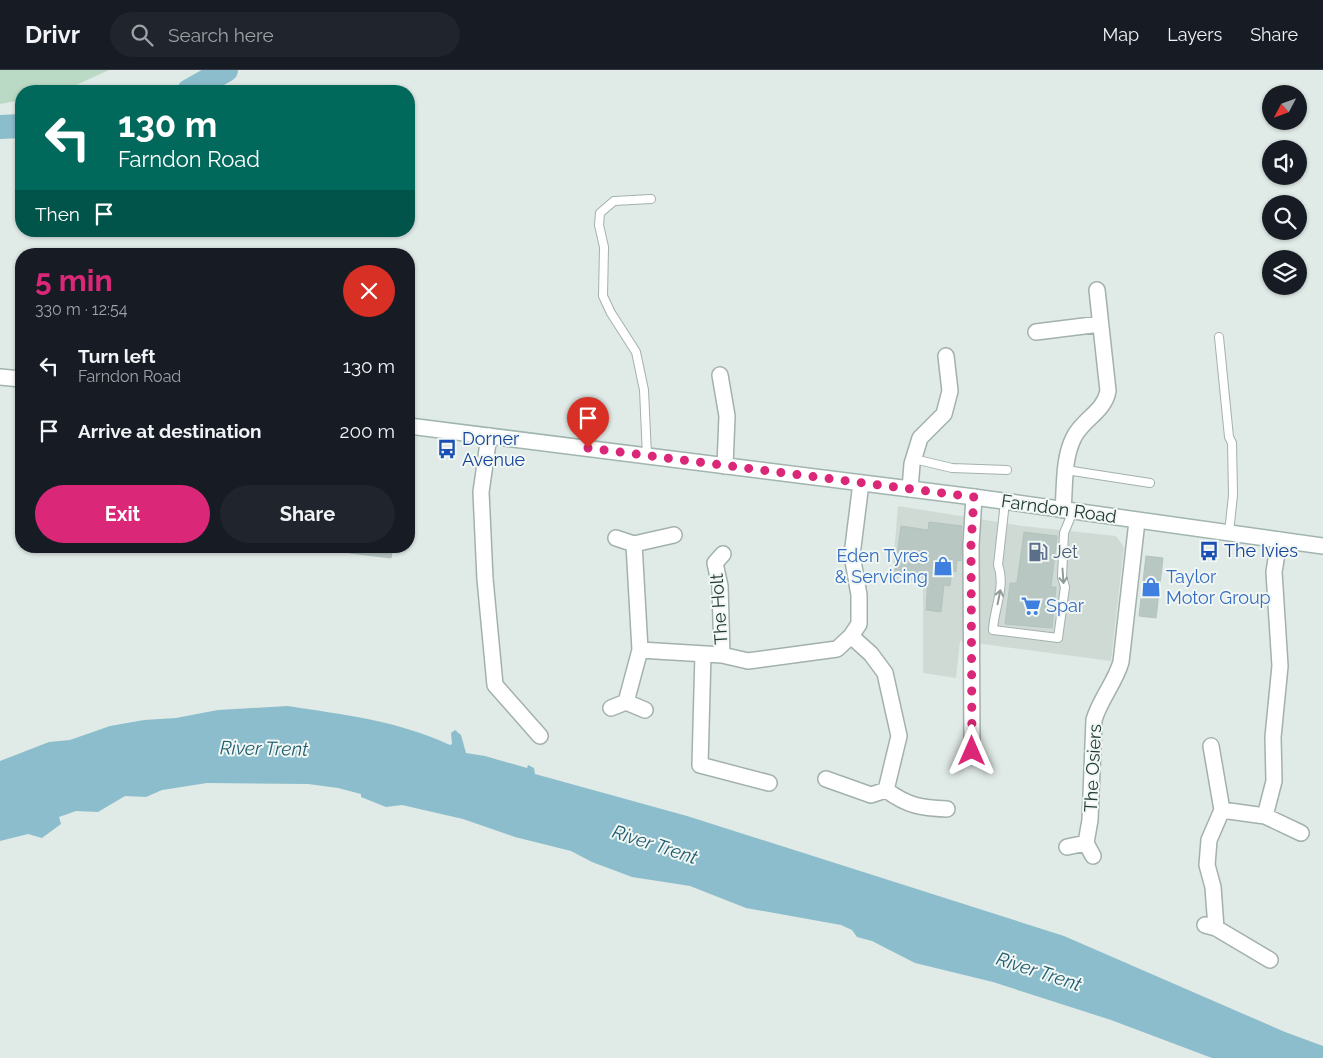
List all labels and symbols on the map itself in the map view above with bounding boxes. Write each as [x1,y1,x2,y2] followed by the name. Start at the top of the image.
[1262,85,1308,130] north arrow
[567,397,609,448] pin
[462,428,526,470] place label: Dorner Avenue
[436,438,458,460] bus stop icon: Dorner Avenue
[1000,490,1118,527] street label: Farndon Road
[1198,540,1220,562] bus stop icon: The Ivies
[1224,540,1298,561] place label: The Ivies
[1027,541,1049,563] fuel station icon: Jet
[1053,541,1078,562] place label: Jet
[835,545,928,587] place label: Eden Tyres & Servicing
[932,555,954,577] shop icon: Eden Tyres & Servicing
[1166,566,1271,608] place label: Taylor Motor Group
[1059,567,1068,583] one-way arrow
[706,573,731,645] street label: The Holt
[1140,576,1162,598] shop icon: Taylor Motor Group
[994,589,1004,605] one-way arrow
[1020,595,1042,617] supermarket icon: Spar
[1046,595,1085,616] place label: Spar
[1080,723,1105,813] street label: The Osiers
[945,724,997,776] position arrow
[220,736,309,760] water label: River Trent
[610,820,701,868] water label: River Trent
[994,947,1085,995] water label: River Trent

